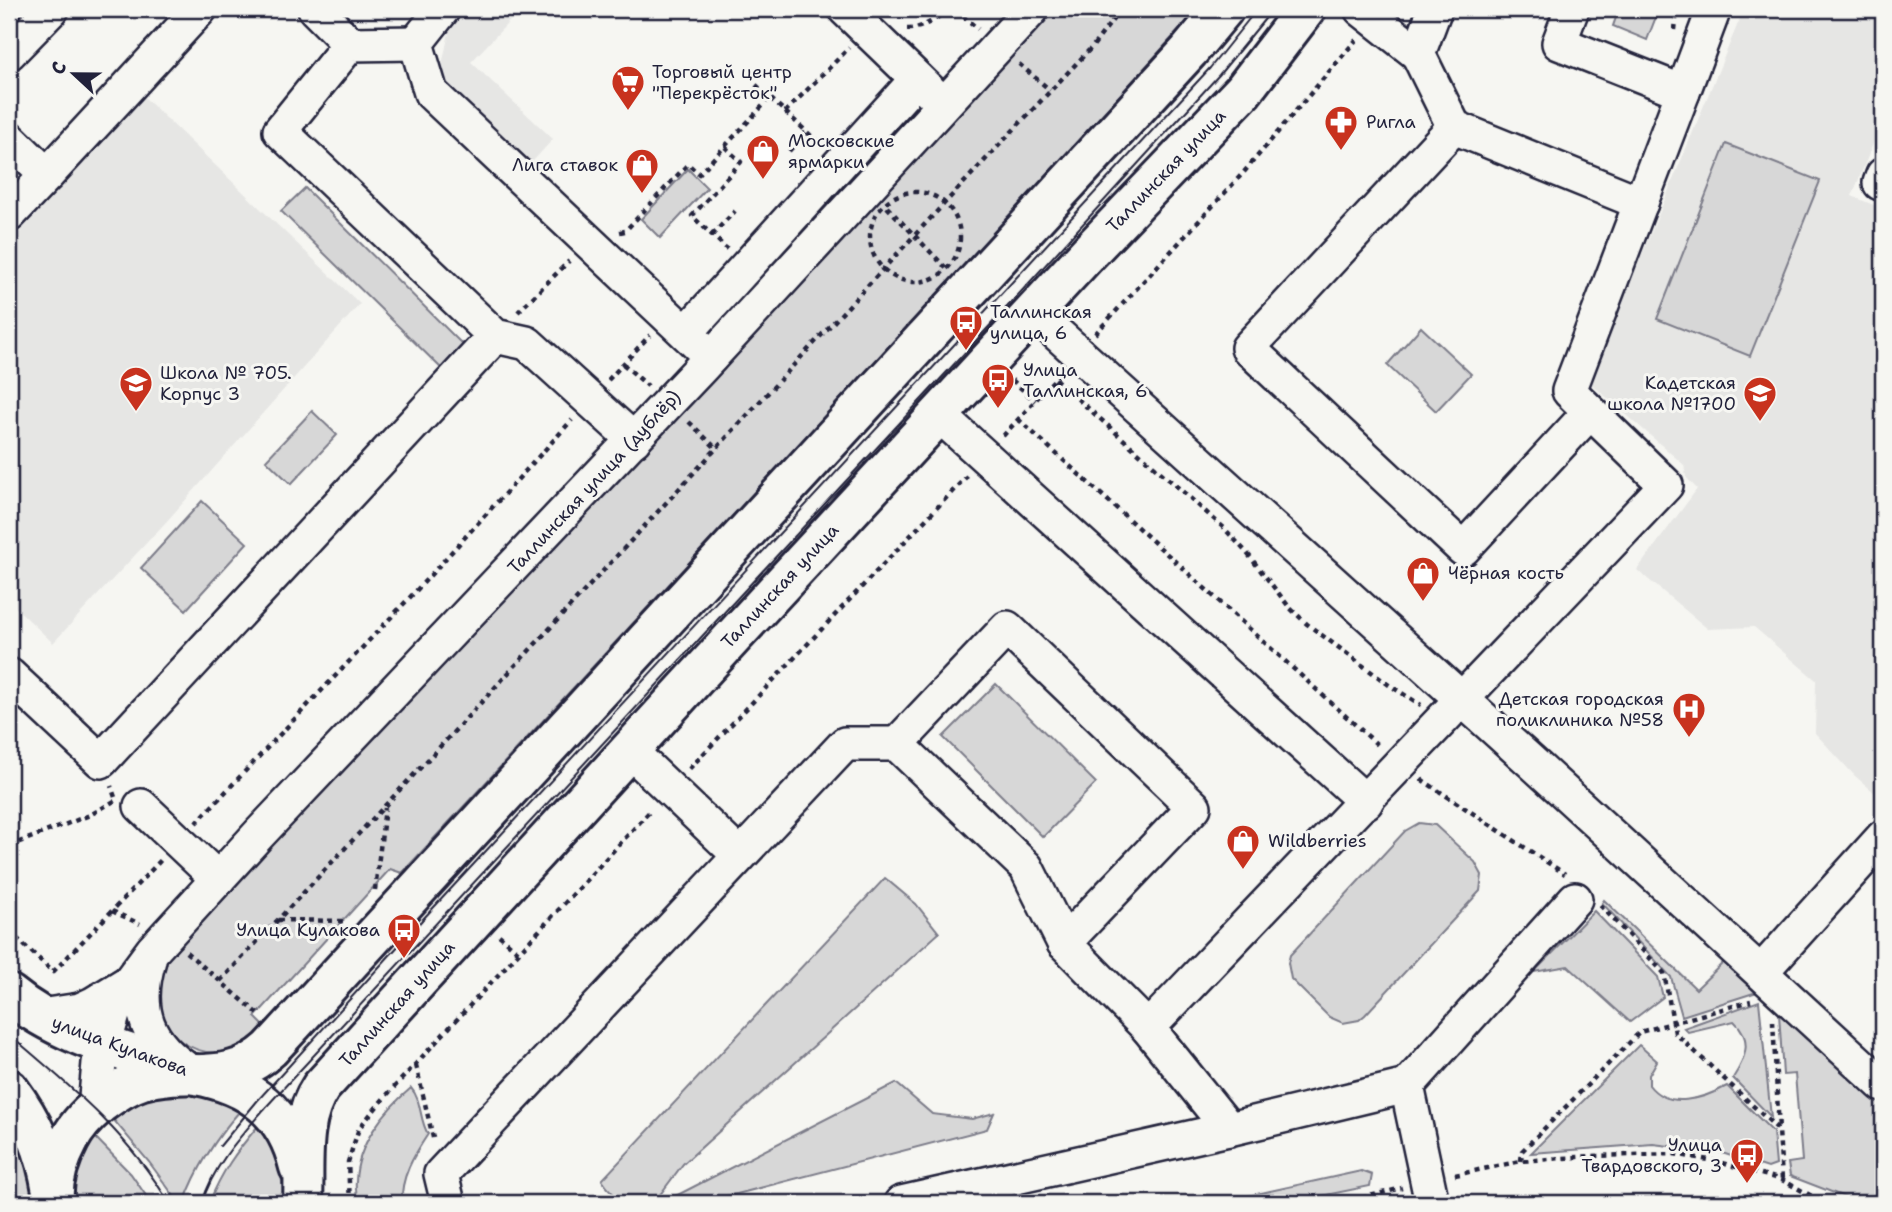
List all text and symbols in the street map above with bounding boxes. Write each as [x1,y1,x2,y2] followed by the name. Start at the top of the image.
[38,38,108,108] north arrow
[45,58,72,78] text: С
[652,60,792,105] place label: Торговый центр "Перекрёсток"
[609,63,647,112] supermarket icon: Торговый центр "Перекрёсток"
[1322,103,1360,152] pharmacy icon: Ригла
[1101,104,1231,238] street label: Таллинская улица
[1366,110,1416,134] place label: Ригла
[788,129,895,174] place label: Московские ярмарки
[744,132,782,181] shop icon: Московские ярмарки
[623,146,661,195] shop icon: Лига ставок
[512,153,618,177] place label: Лига ставок
[990,300,1092,345] place label: Таллинская улица, 6
[947,303,985,352] bus stop icon: Таллинская улица, 6
[1023,358,1148,403] place label: Улица Таллинская, 6
[160,361,292,406] place label: Школа № 705. Корпус 3
[979,361,1017,410] bus stop icon: Улица Таллинская, 6
[117,364,155,413] school or university icon: Школа № 705. Корпус 3
[1607,371,1736,416] place label: Кадетская школа №1700
[1741,374,1779,423] school or university icon: Кадетская школа №1700
[502,385,686,579] street label: Таллинская улица (дублёр)
[716,518,844,654] street label: Таллинская улица
[1404,554,1442,603] shop icon: Чёрная кость
[1448,561,1564,585] place label: Чёрная кость
[1496,687,1664,732] place label: Детская городская поликлиника №58
[1670,690,1708,739] hospital icon: Детская городская поликлиника №58
[1224,822,1262,871] shop icon: Wildberries
[1268,829,1367,853] place label: Wildberries
[385,911,423,960] bus stop icon: Улица Кулакова
[236,918,380,942] place label: Улица Кулакова
[334,936,460,1072] street label: Таллинская улица
[48,1010,192,1082] street label: улица Кулакова
[1582,1133,1722,1178] place label: Улица Твардовского, 3
[1728,1136,1766,1185] bus stop icon: Улица Твардовского, 3

